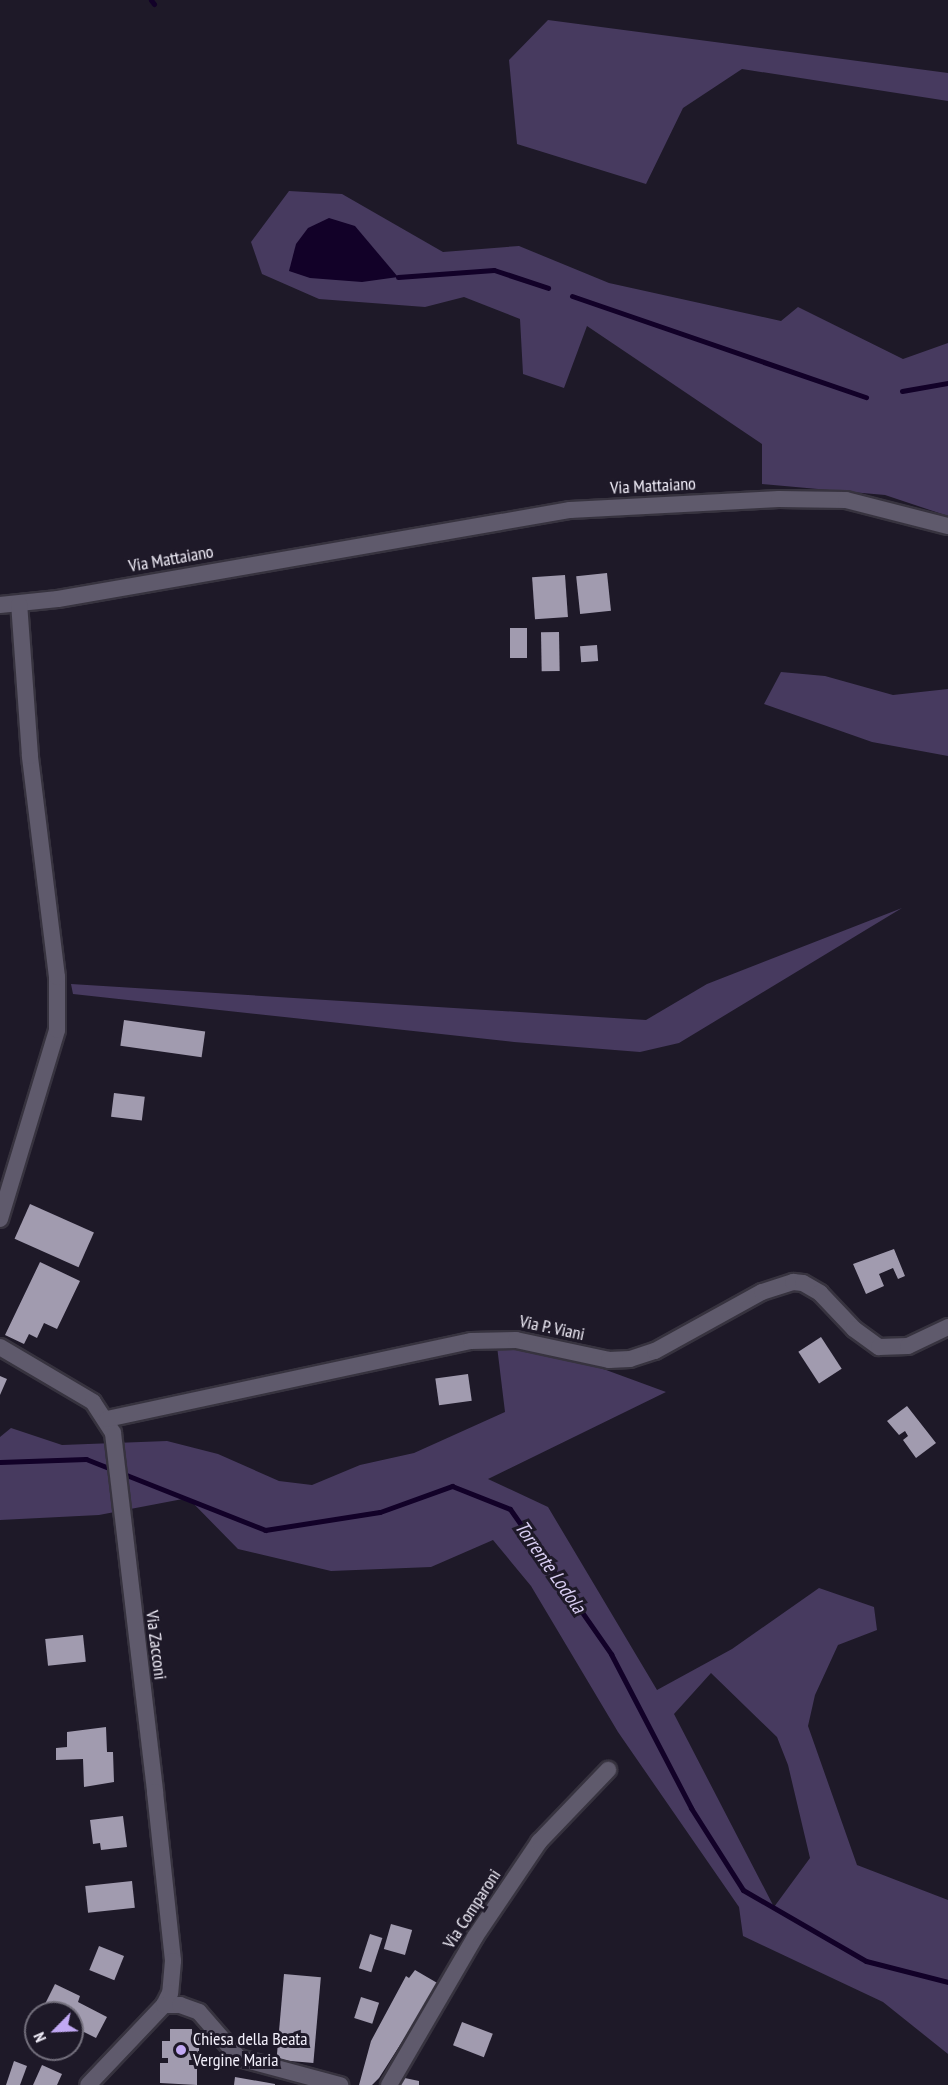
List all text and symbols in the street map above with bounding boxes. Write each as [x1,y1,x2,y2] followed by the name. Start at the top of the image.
[610,473,696,499] street label: Via Mattaiano
[127,541,215,577] street label: Via Mattaiano
[517,1310,587,1346] street label: Via P. Viani
[509,1516,591,1618] water label: Torrente Lodola
[141,1609,171,1681] street label: Via Zacconi
[438,1865,506,1953] street label: Via Comparoni
[24,2001,84,2061] north arrow
[193,2029,307,2072] place label: Chiesa della Beata Vergine Maria
[28,2030,50,2046] text: N
[174,2043,188,2057] marker: Chiesa della Beata Vergine Maria

